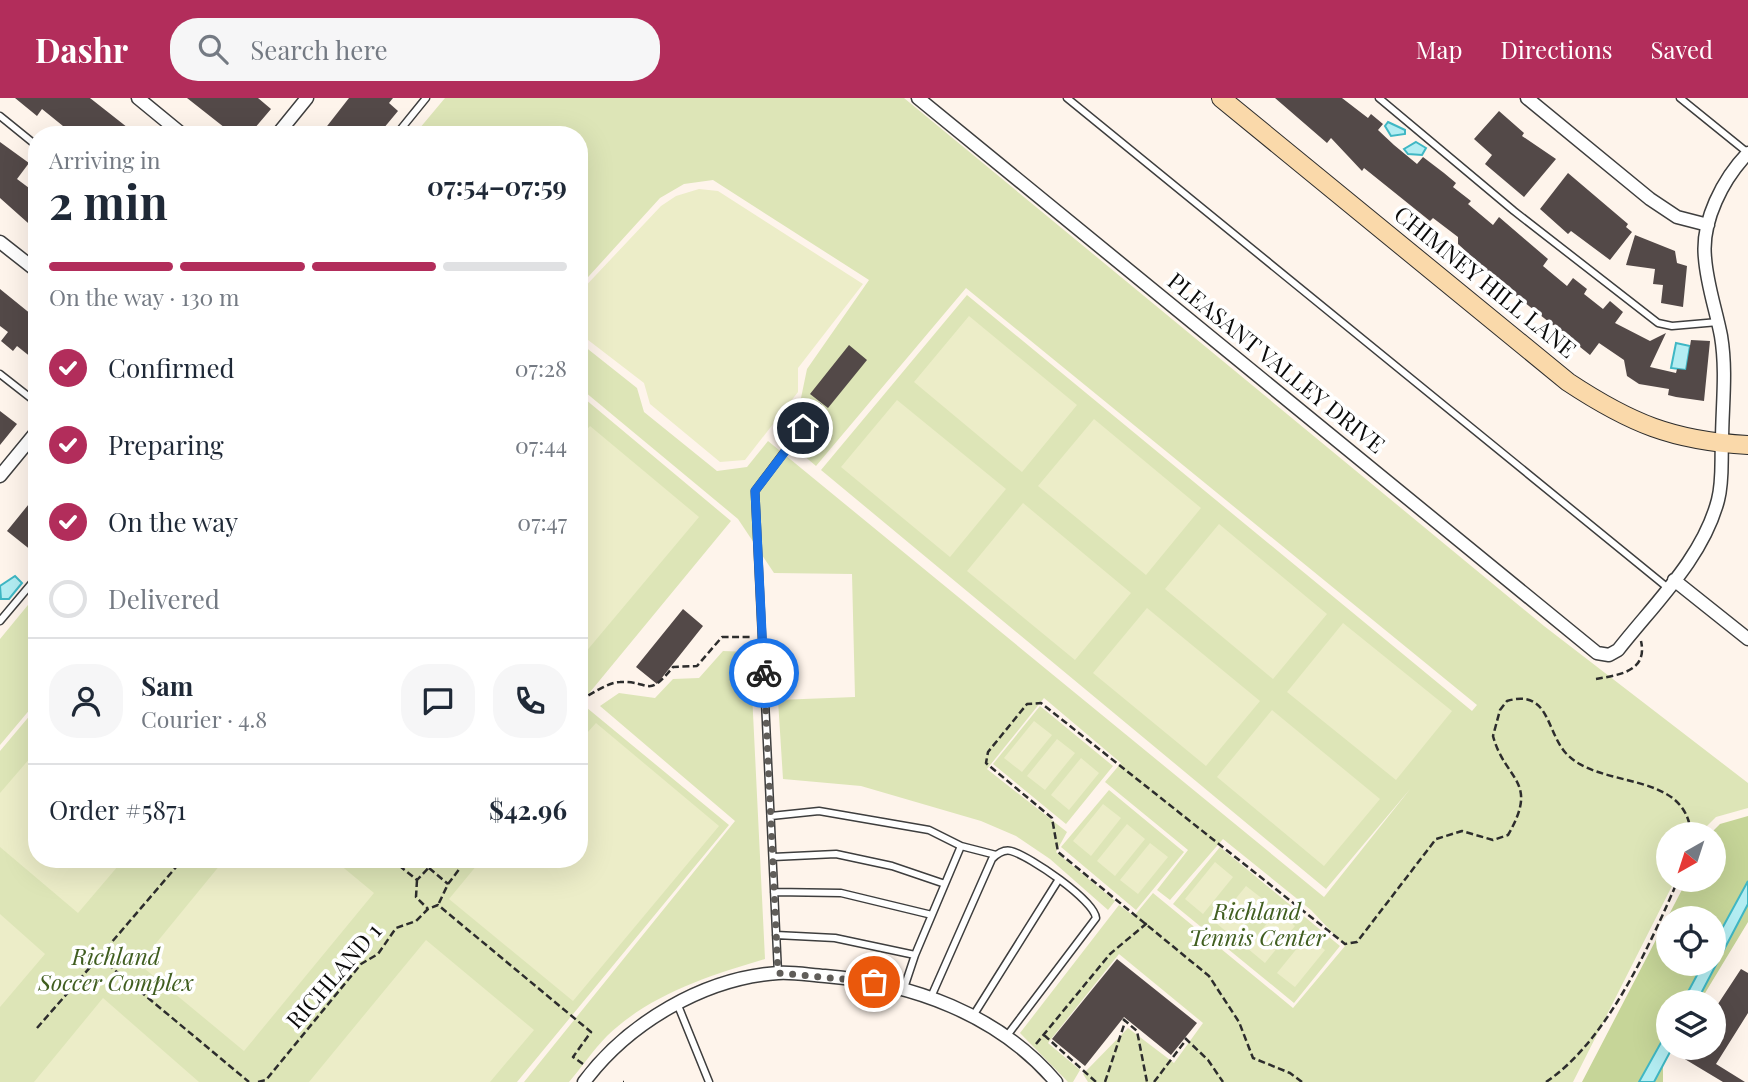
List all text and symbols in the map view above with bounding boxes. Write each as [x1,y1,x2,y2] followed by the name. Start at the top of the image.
[170,18,660,81] search box
[35,27,128,71] text: Dashr
[194,30,232,68] icon: search
[250,32,388,67] text: Search here
[1416,33,1462,65] text: Map
[1500,33,1613,65] text: Directions
[1651,33,1713,65] text: Saved
[49,144,161,175] text: Arriving in
[427,168,567,203] text: 07:54–07:59
[49,170,168,232] text: 2 min
[1388,198,1583,364] street label: CHIMNEY HILL LANE
[1162,265,1392,459] street label: PLEASANT VALLEY DRIVE
[49,281,240,312] text: On the way · 130 m
[49,349,87,387] icon: check
[108,350,235,385] text: Confirmed
[515,352,567,383] text: 07:28
[773,398,833,458] pin
[784,409,822,447] icon: home
[49,426,87,464] icon: check
[108,427,224,462] text: Preparing
[515,429,567,460] text: 07:44
[49,503,87,541] icon: check
[108,504,238,539] text: On the way
[517,506,567,537] text: 07:47
[108,581,220,616] text: Delivered
[729,638,799,708] courier
[745,654,783,692] icon: bike
[49,664,123,738] button: person
[401,664,475,738] button: chat
[493,664,567,738] button: phone
[141,668,193,703] text: Sam
[141,703,267,734] text: Courier · 4.8
[49,792,186,827] text: Order #5871
[489,792,567,827] text: $42.96
[1656,822,1726,892] north arrow
[1656,822,1726,1060] map controls
[1189,895,1326,952] park label: Richland Tennis Center
[1656,906,1726,976] button: locate
[278,915,388,1034] street label: RICHLAND 1
[37,940,194,997] park label: Richland Soccer Complex
[844,952,904,1012] pin
[855,963,893,1001] icon: bag
[1656,990,1726,1060] button: layers

